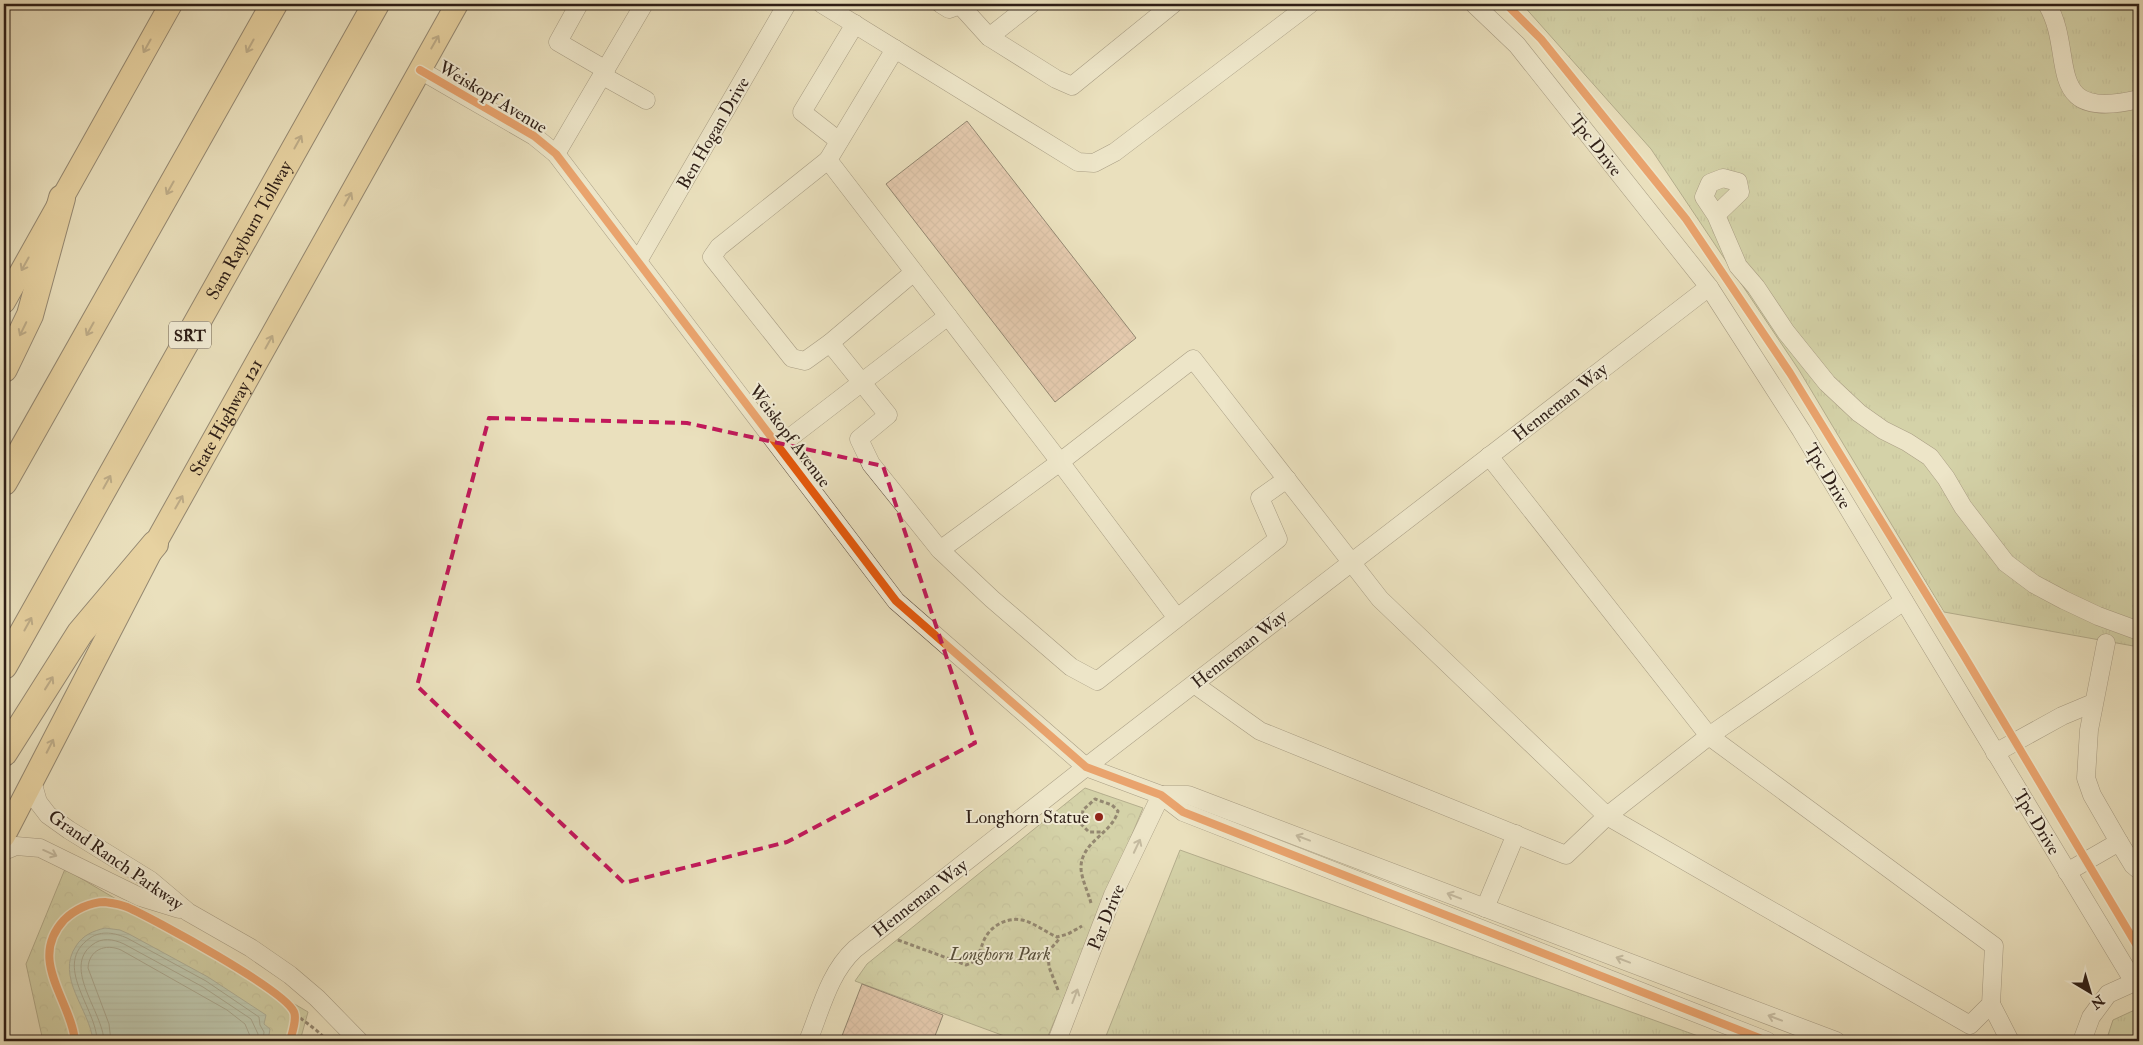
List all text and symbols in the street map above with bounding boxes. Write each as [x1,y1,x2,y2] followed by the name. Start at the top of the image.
[431,35,441,50] one-way arrow
[142,39,152,54] one-way arrow
[245,39,255,54] one-way arrow
[433,55,552,139] street label: Weiskopf Avenue
[672,72,755,194] street label: Ben Hogan Drive
[1564,110,1627,181] street label: Tpc Drive
[293,134,303,149] one-way arrow
[201,156,298,304] street label: Sam Rayburn Tollway
[165,180,175,195] one-way arrow
[343,192,353,207] one-way arrow
[19,257,29,271] one-way arrow
[18,321,27,336] one-way arrow
[85,321,94,336] one-way arrow
[169,322,211,348] road number: SRT
[265,335,275,349] one-way arrow
[185,355,268,480] street label: State Highway 121
[1508,357,1613,447] street label: Henneman Way
[743,379,836,493] street label: Weiskopf Avenue
[1799,439,1856,514] street label: Tpc Drive
[103,475,112,490] one-way arrow
[175,495,185,509] one-way arrow
[1187,604,1292,694] street label: Henneman Way
[23,617,33,631] one-way arrow
[44,676,54,690] one-way arrow
[46,739,55,754] one-way arrow
[2008,785,2065,860] street label: Tpc Drive
[44,805,189,916] street label: Grand Ranch Parkway
[965,806,1089,829] place label: Longhorn Statue
[1093,811,1105,823] marker: Longhorn Statue
[1295,833,1311,842] one-way arrow
[1133,839,1142,854] one-way arrow
[42,849,57,858] one-way arrow
[868,853,973,943] street label: Henneman Way
[1083,880,1130,954] street label: Par Drive
[1447,891,1463,900] one-way arrow
[948,943,1051,966] park label: Longhorn Park
[1615,955,1631,964] one-way arrow
[2066,968,2116,1018] north arrow
[1071,989,1080,1004] one-way arrow
[2087,991,2109,1013] text: N
[1767,1013,1783,1022] one-way arrow

